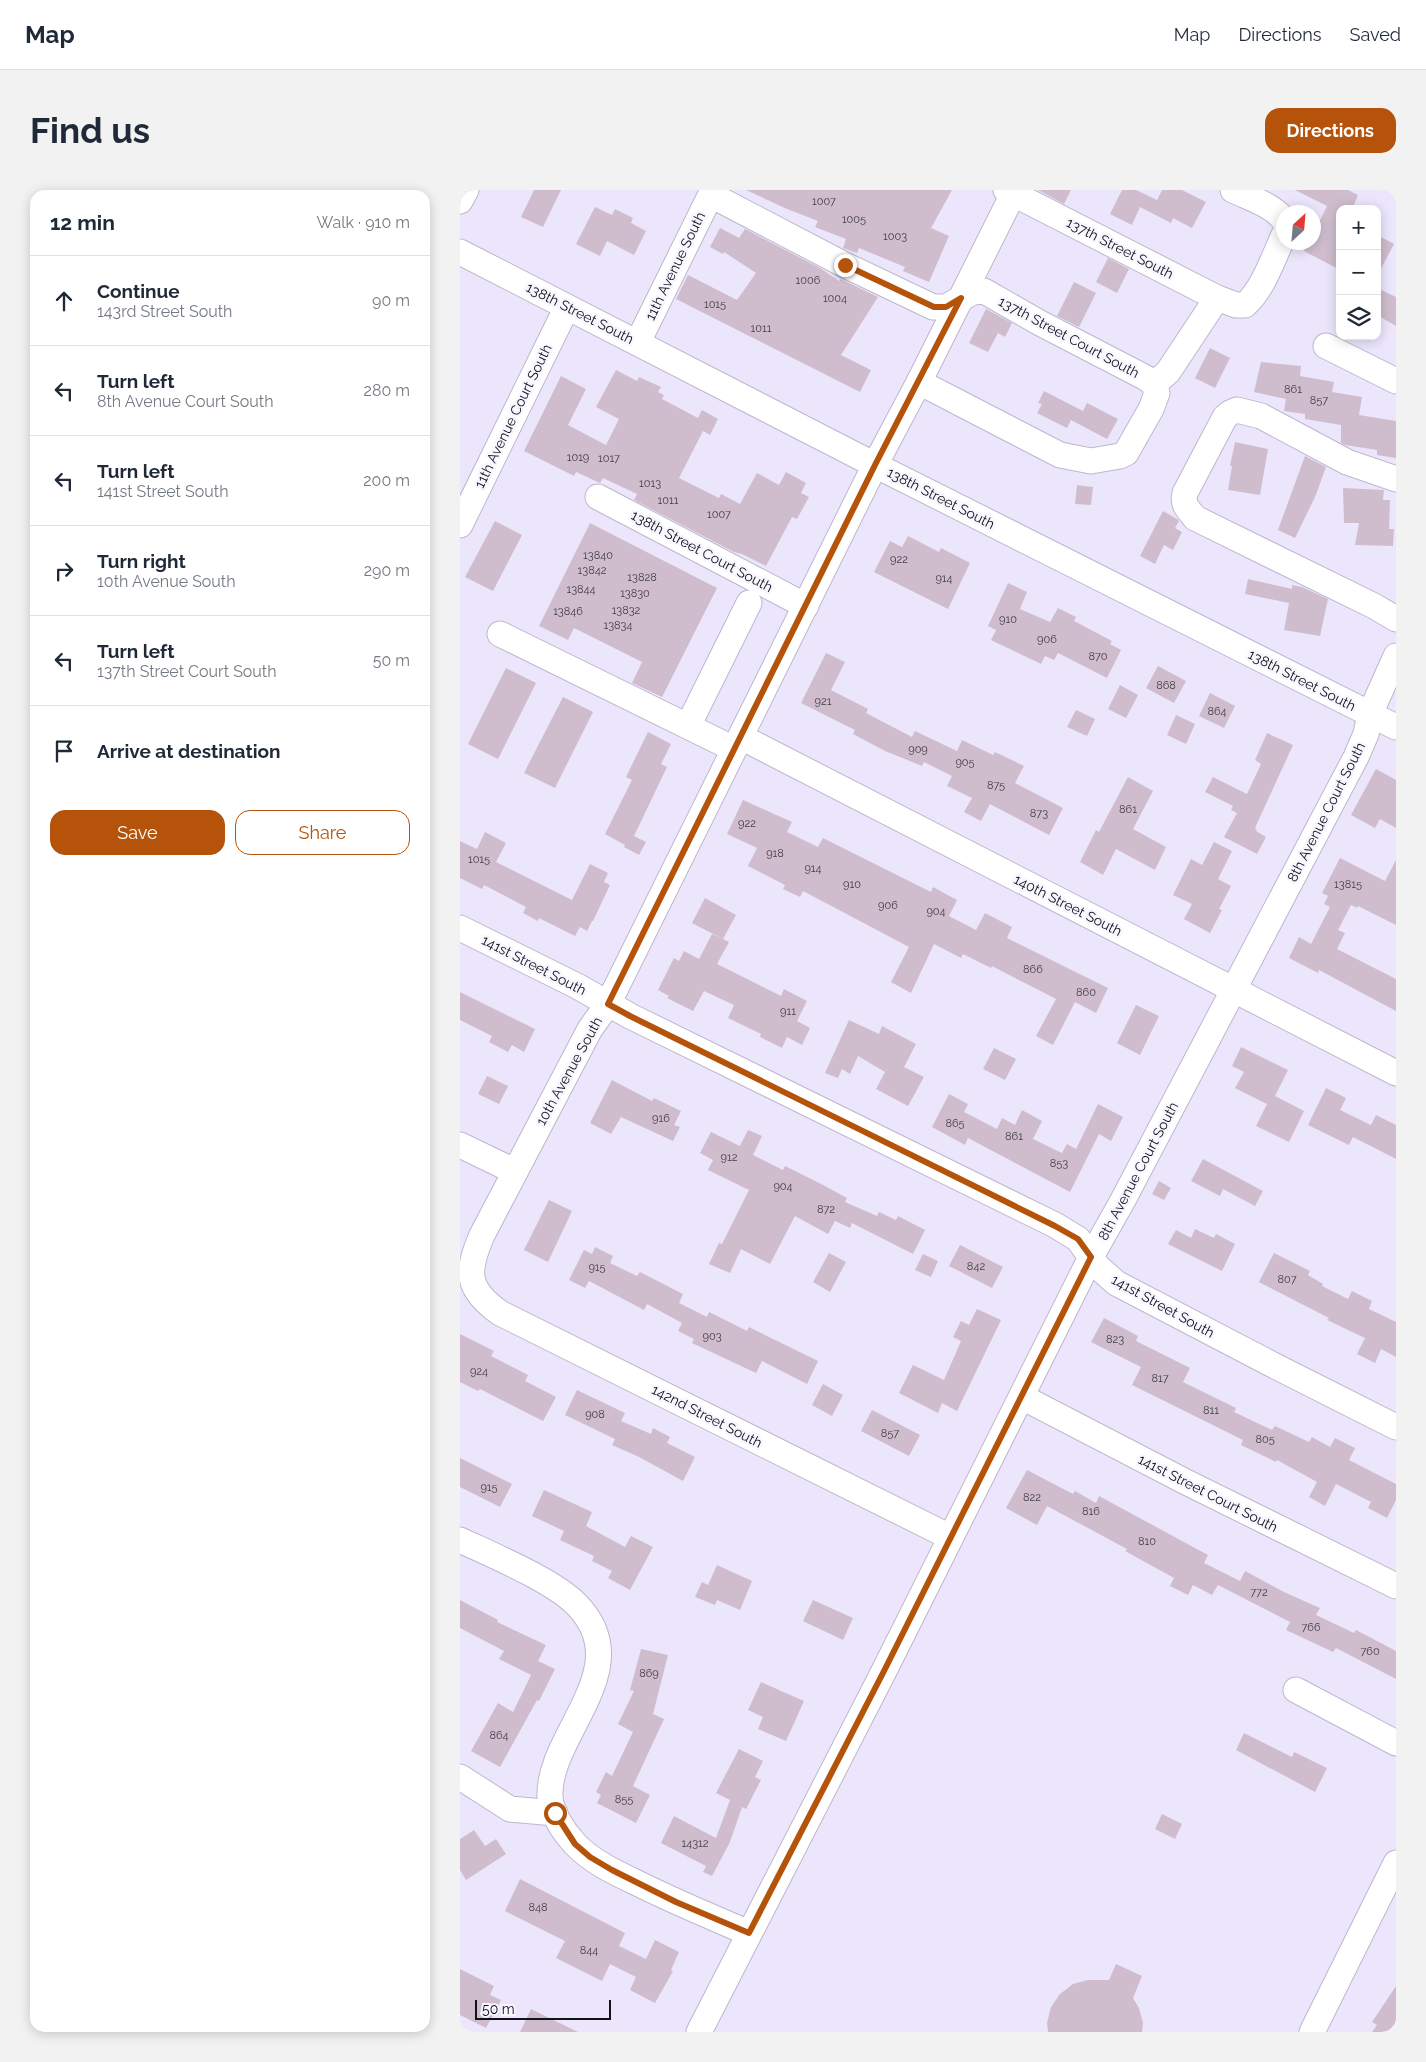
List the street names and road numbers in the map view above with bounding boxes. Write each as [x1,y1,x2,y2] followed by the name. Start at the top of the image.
[642,209,708,323] street label: 11th Avenue South
[1064,214,1176,282] street label: 137th Street South
[524,279,636,347] street label: 138th Street South
[996,293,1142,381] street label: 137th Street Court South
[471,341,555,491] street label: 11th Avenue Court South
[885,464,997,532] street label: 138th Street South
[628,507,776,595] street label: 138th Street Court South
[1246,646,1358,714] street label: 138th Street South
[1284,740,1368,884] street label: 8th Avenue Court South
[1011,871,1125,939] street label: 140th Street South
[479,932,589,998] street label: 141st Street South
[533,1014,605,1128] street label: 10th Avenue South
[1095,1099,1181,1243] street label: 8th Avenue Court South
[1109,1271,1217,1341] street label: 141st Street South
[649,1381,765,1451] street label: 142nd Street South
[1136,1451,1280,1535] street label: 141st Street Court South

